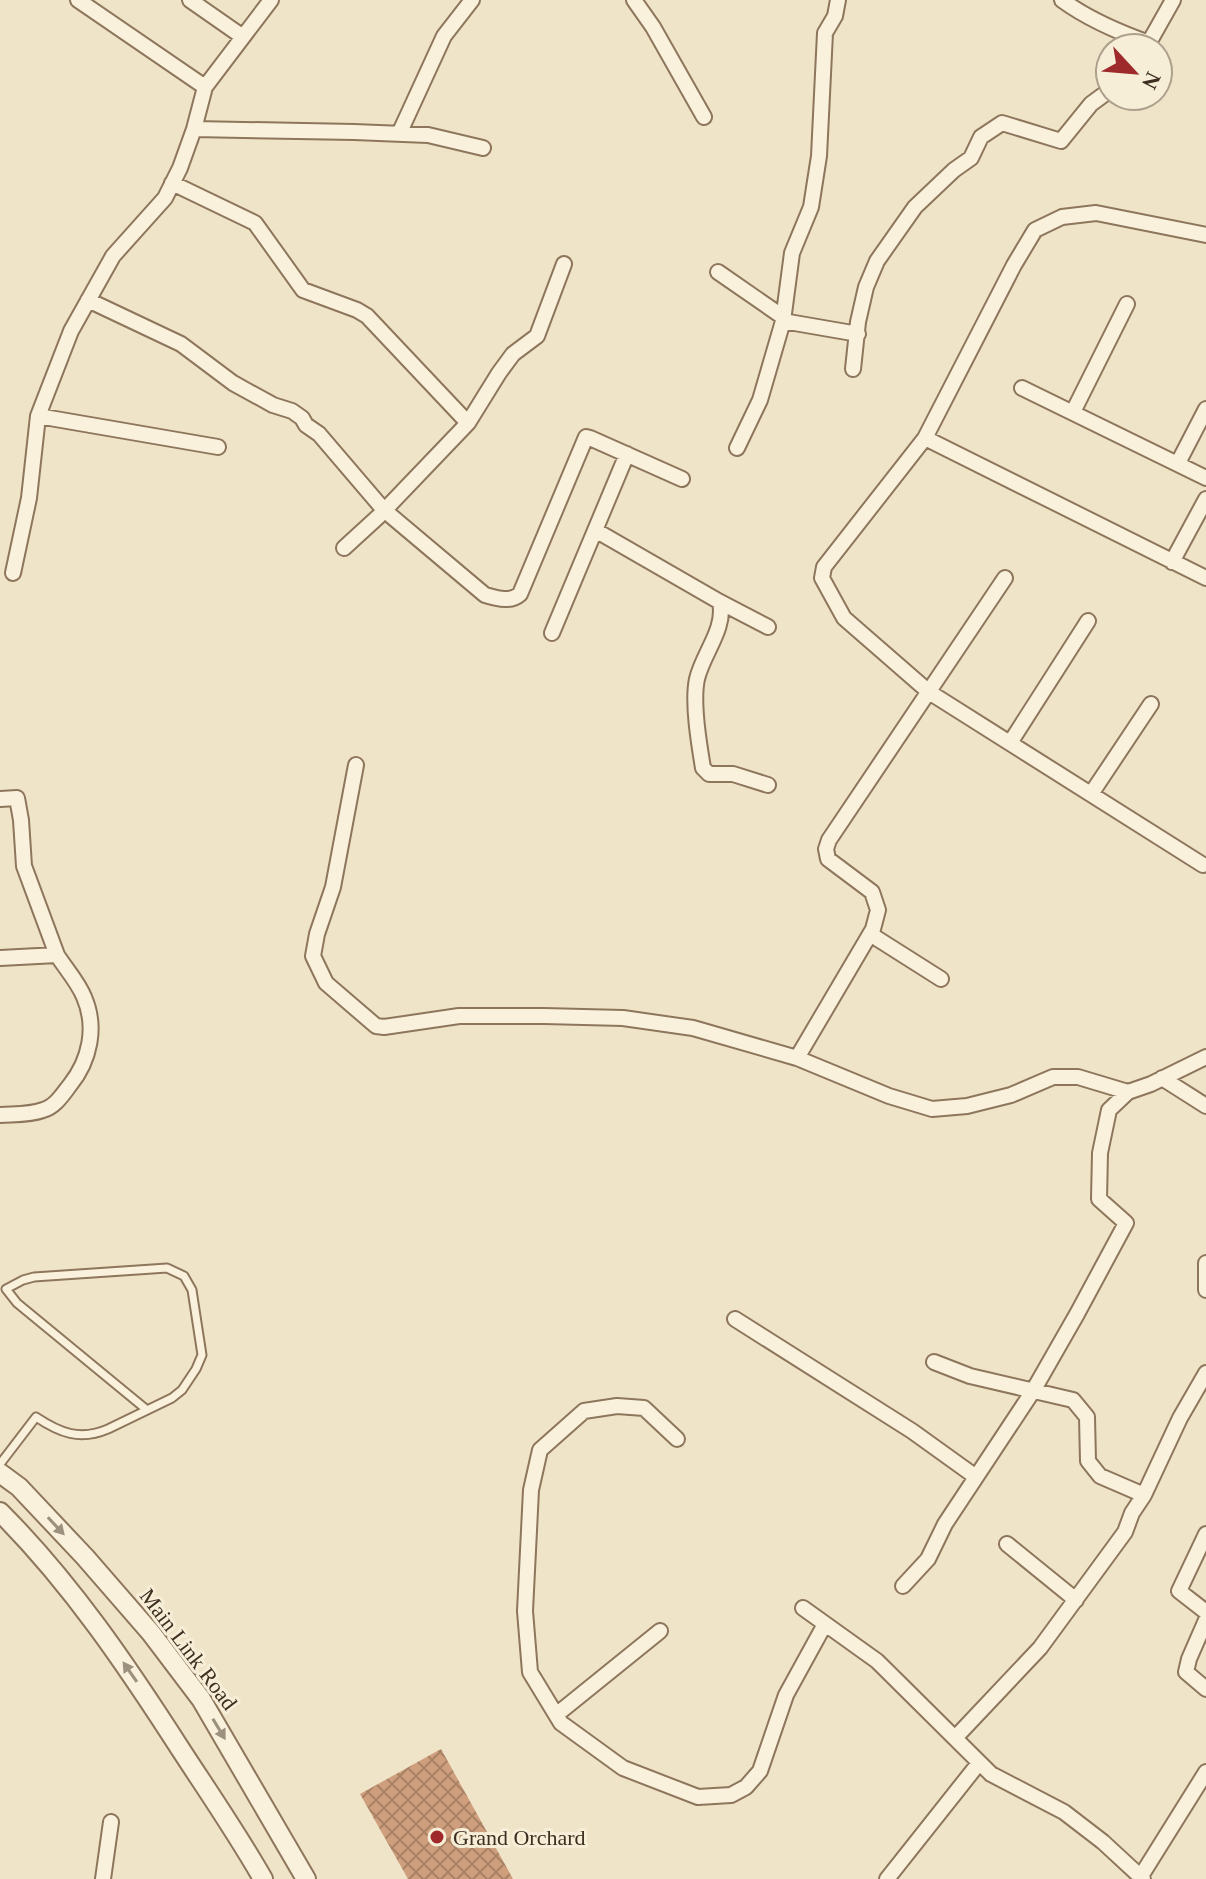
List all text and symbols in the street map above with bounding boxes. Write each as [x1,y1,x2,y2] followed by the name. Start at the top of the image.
[1094,32,1174,112] north arrow
[1137,68,1166,93] text: N
[47,1517,65,1536] one-way arrow
[135,1584,242,1715] street label: Main Link Road
[123,1662,138,1683] one-way arrow
[211,1718,225,1740] one-way arrow
[453,1825,586,1850] place label: Grand Orchard
[428,1828,446,1846] marker: Grand Orchard

